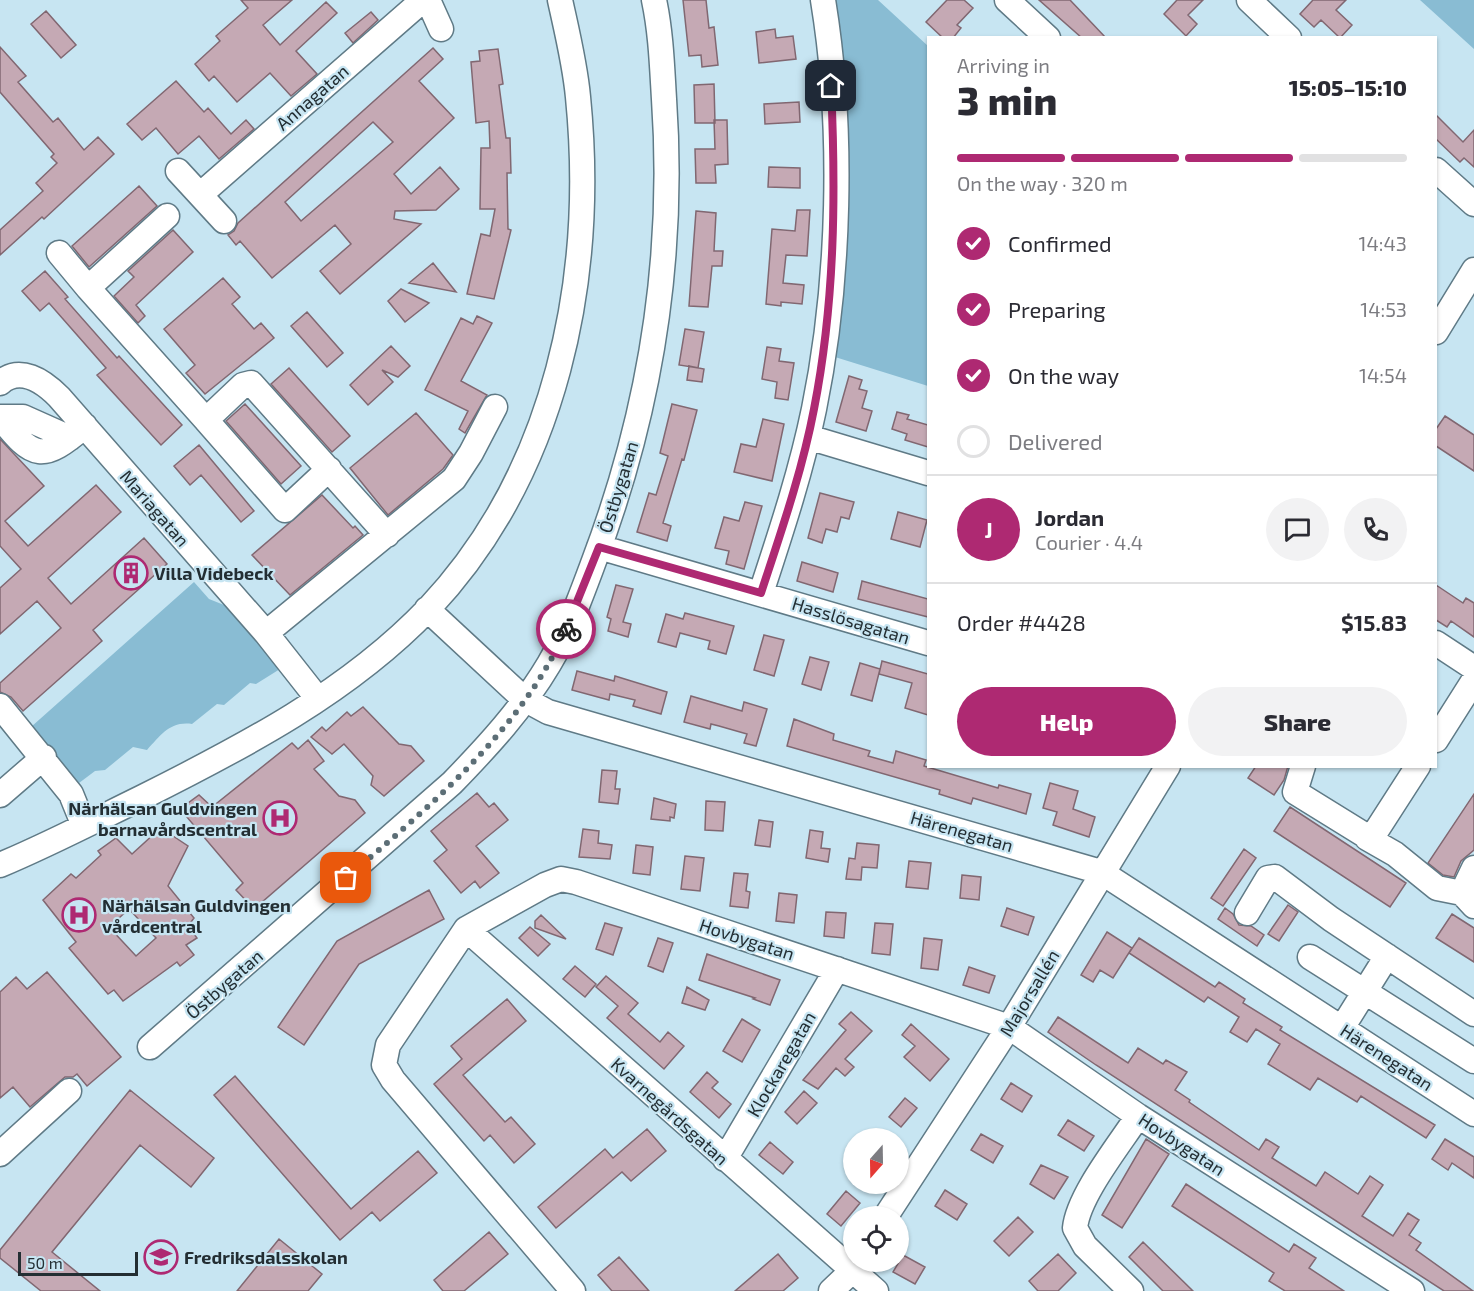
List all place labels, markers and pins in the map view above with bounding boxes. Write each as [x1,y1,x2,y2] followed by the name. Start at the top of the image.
[805,60,856,111] pin
[113,555,149,591] building icon: Villa Videbeck
[154,562,273,584] place label: Villa Videbeck
[68,797,257,840] place label: Närhälsan Guldvingen barnavårdscentral
[262,800,298,836] hospital icon: Närhälsan Guldvingen barnavårdscentral
[320,852,371,903] pin
[102,894,291,937] place label: Närhälsan Guldvingen vårdcentral
[61,897,97,933] hospital icon: Närhälsan Guldvingen vårdcentral
[143,1239,179,1275] school or university icon: Fredriksdalsskolan
[184,1246,348,1268] place label: Fredriksdalsskolan

